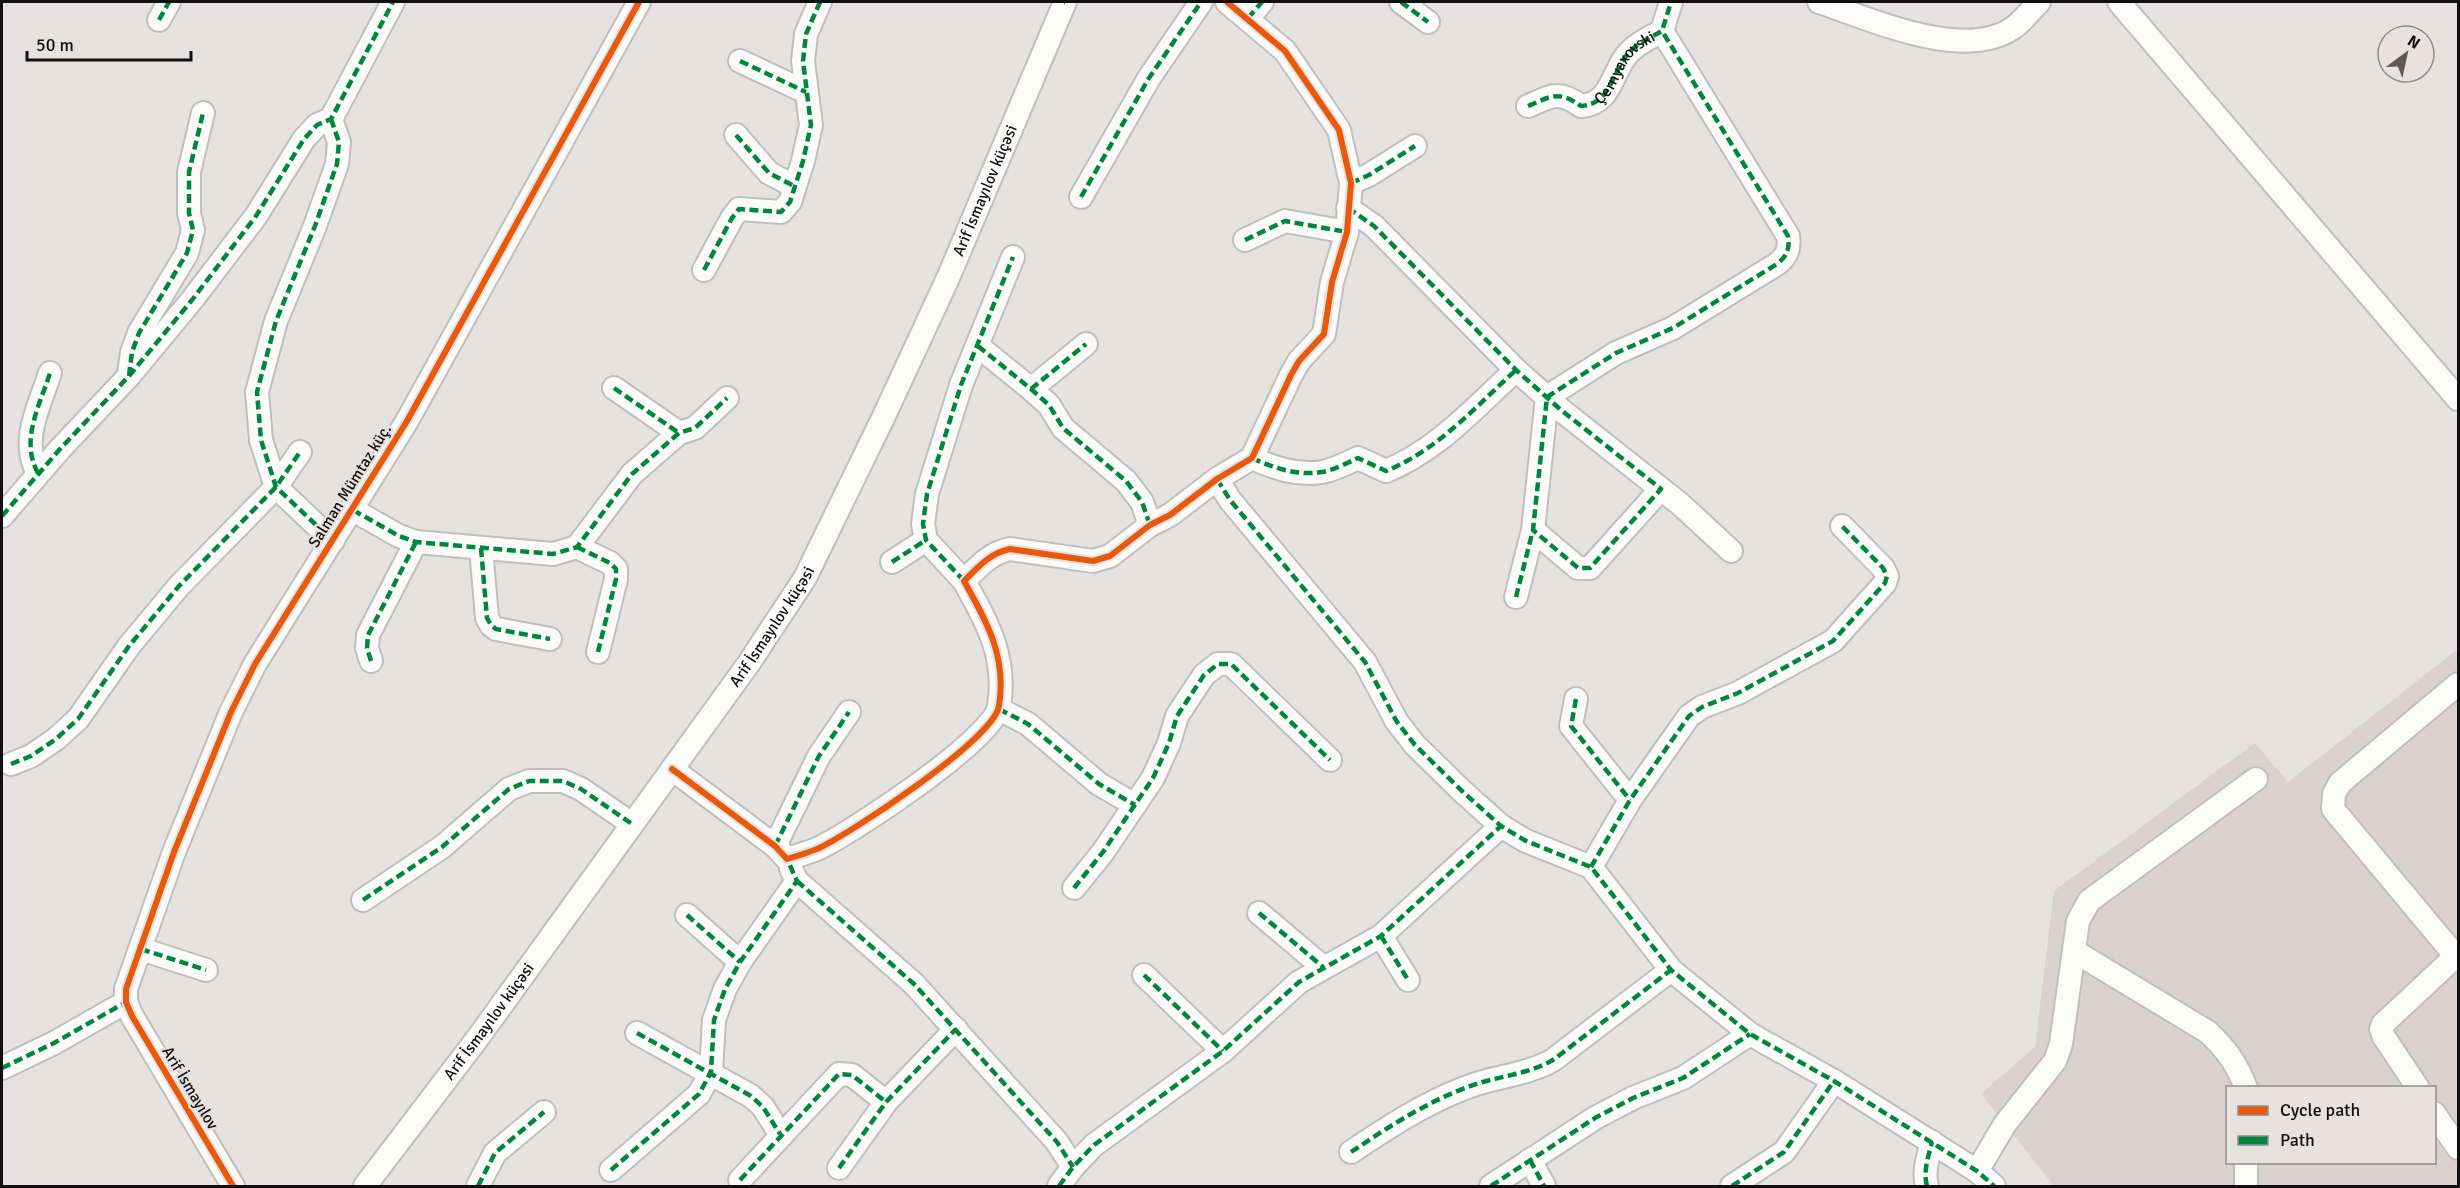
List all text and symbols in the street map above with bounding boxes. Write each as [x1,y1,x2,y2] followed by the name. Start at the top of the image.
[27,24,190,62] scale bar
[2376,24,2436,84] north arrow
[1590,27,1658,109] street label: Çernyaxovski
[2404,31,2424,54] text: N
[36,34,74,56] text: 50 m
[948,122,1022,259] street label: Arif İsmayılov küçəsi
[304,421,396,551] street label: Salman Mümtaz küç.
[725,563,819,691] street label: Arif İsmayılov küçəsi
[439,959,539,1084] street label: Arif İsmayılov küçəsi
[157,1043,223,1134] street label: Arif İsmayılov
[2226,1086,2436,1164] legend
[2280,1099,2360,1121] text: Cycle path
[2280,1129,2315,1151] text: Path

